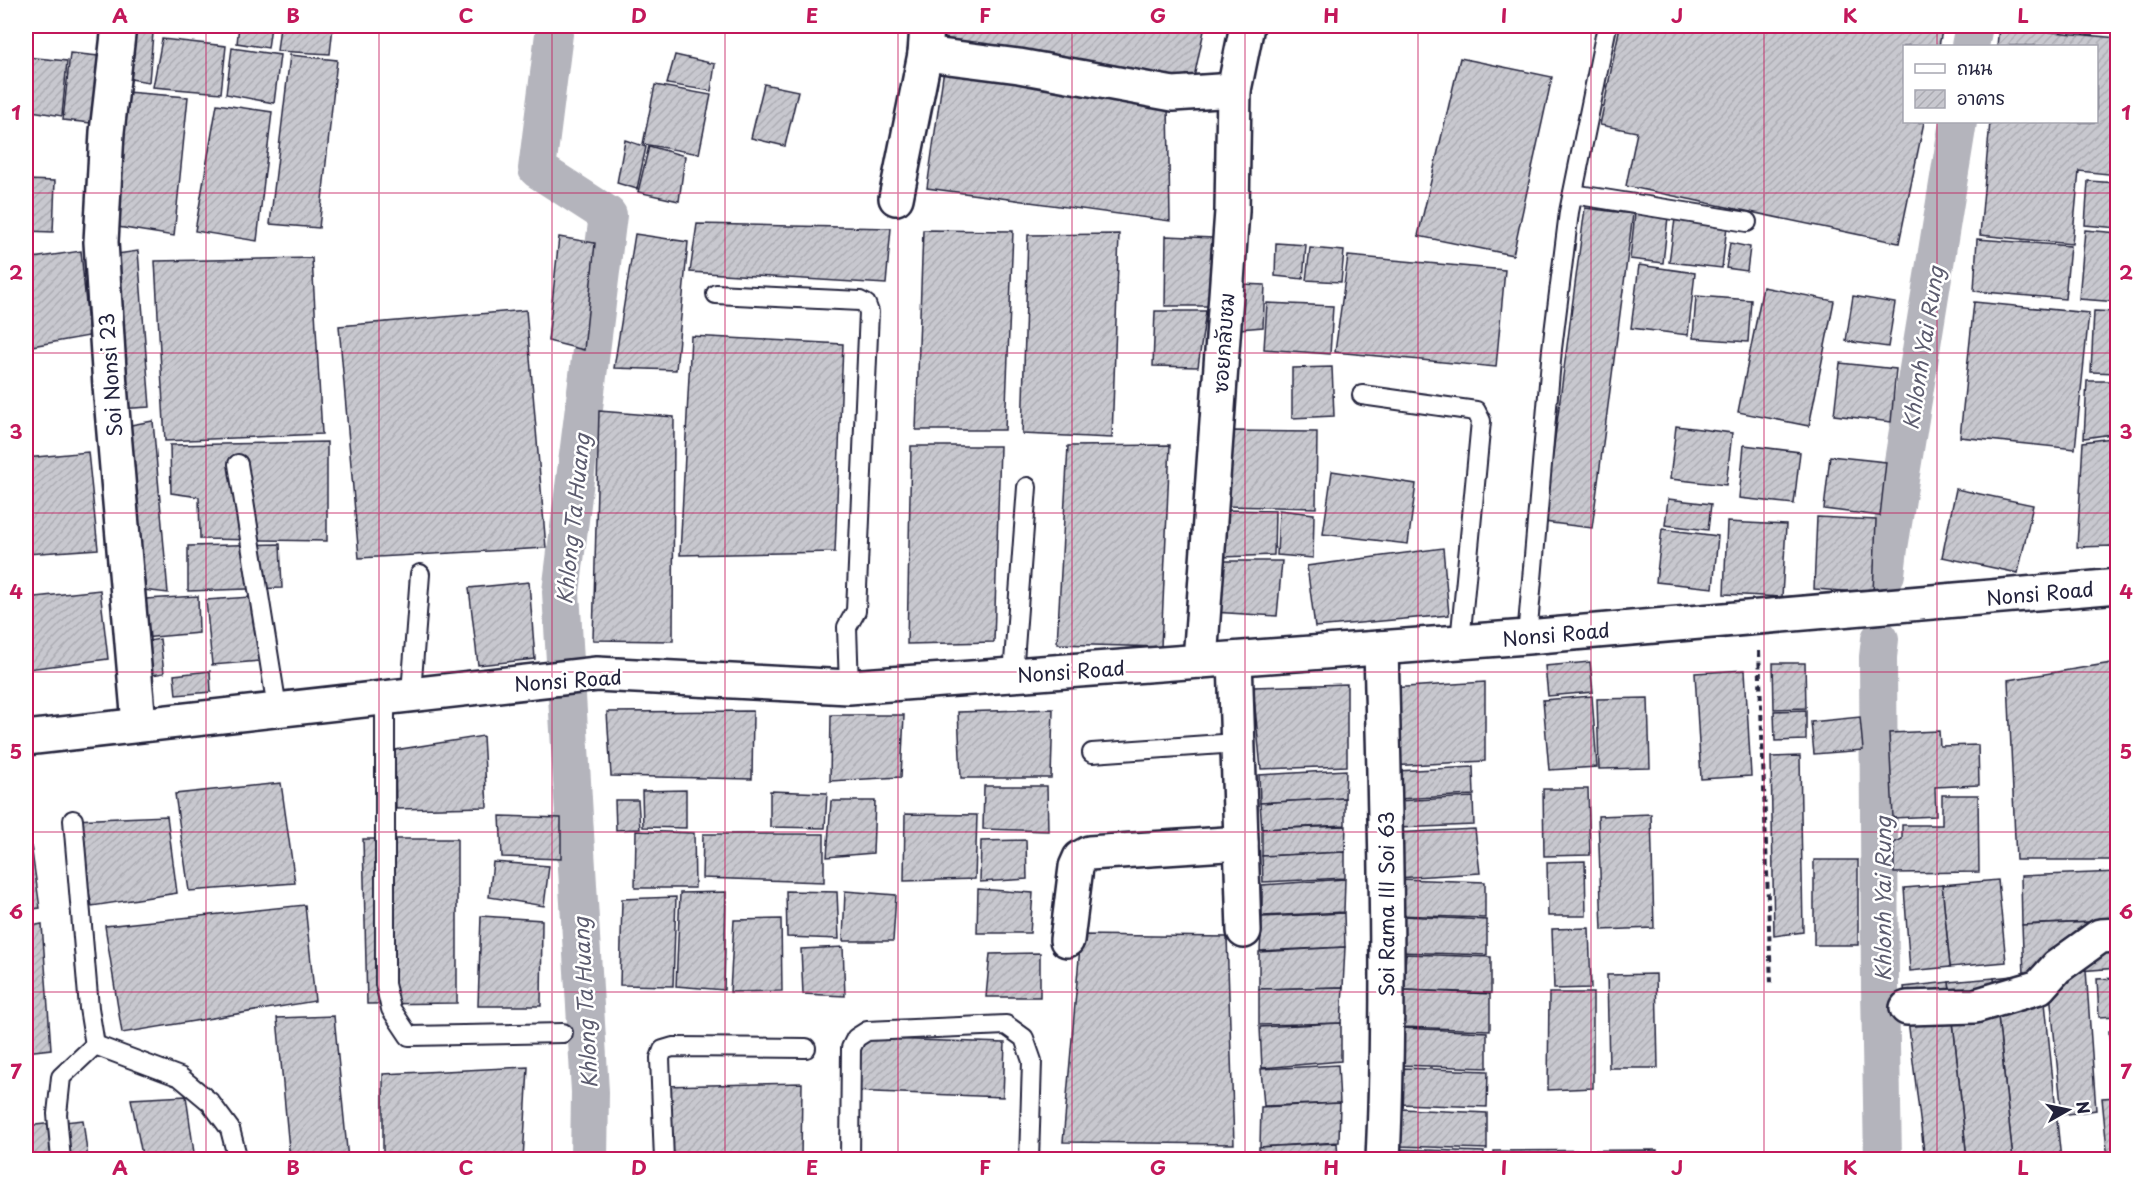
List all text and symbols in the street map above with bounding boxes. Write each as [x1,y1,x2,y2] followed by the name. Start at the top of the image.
[112,0,128,30] text: A
[286,0,300,30] text: B
[458,0,474,30] text: C
[631,0,647,30] text: D
[806,0,818,30] text: E
[979,0,991,30] text: F
[1150,0,1166,30] text: G
[1323,0,1339,30] text: H
[1501,0,1507,30] text: I
[1671,0,1683,30] text: J
[1843,0,1858,30] text: K
[2017,0,2029,30] text: L
[1903,45,2098,123] legend
[1957,54,1992,81] text: ถนน
[1957,84,2005,111] text: อาคาร
[11,97,21,127] text: 1
[2121,97,2131,127] text: 1
[9,257,23,287] text: 2
[2119,257,2133,287] text: 2
[1893,262,1951,432] water label: Khlonh Yai Rung
[1205,292,1241,394] street label: ซอยกลับชม
[91,312,129,438] street label: Soi Nonsi 23
[9,416,23,446] text: 3
[2119,416,2133,446] text: 3
[547,430,597,606] water label: Khlong Ta Huang
[1985,573,2095,613] street label: Nonsi Road
[9,576,23,606] text: 4
[2119,576,2133,606] text: 4
[1501,614,1611,654] street label: Nonsi Road
[1016,652,1126,690] street label: Nonsi Road
[513,661,623,699] street label: Nonsi Road
[10,736,22,766] text: 5
[2120,736,2132,766] text: 5
[1371,811,1401,997] street label: Soi Rama III Soi 63
[1866,815,1898,981] water label: Khlonh Yai Rung
[9,896,23,926] text: 6
[2119,896,2133,926] text: 6
[563,915,604,1089] water label: Khlong Ta Huang
[10,1056,22,1086] text: 7
[2120,1056,2132,1086] text: 7
[2038,1080,2098,1140] north arrow
[2071,1099,2097,1116] text: N
[112,1152,128,1182] text: A
[286,1152,300,1182] text: B
[458,1152,474,1182] text: C
[631,1152,647,1182] text: D
[806,1152,818,1182] text: E
[979,1152,991,1182] text: F
[1150,1152,1166,1182] text: G
[1323,1152,1339,1182] text: H
[1501,1152,1507,1182] text: I
[1671,1152,1683,1182] text: J
[1843,1152,1858,1182] text: K
[2017,1152,2029,1182] text: L

